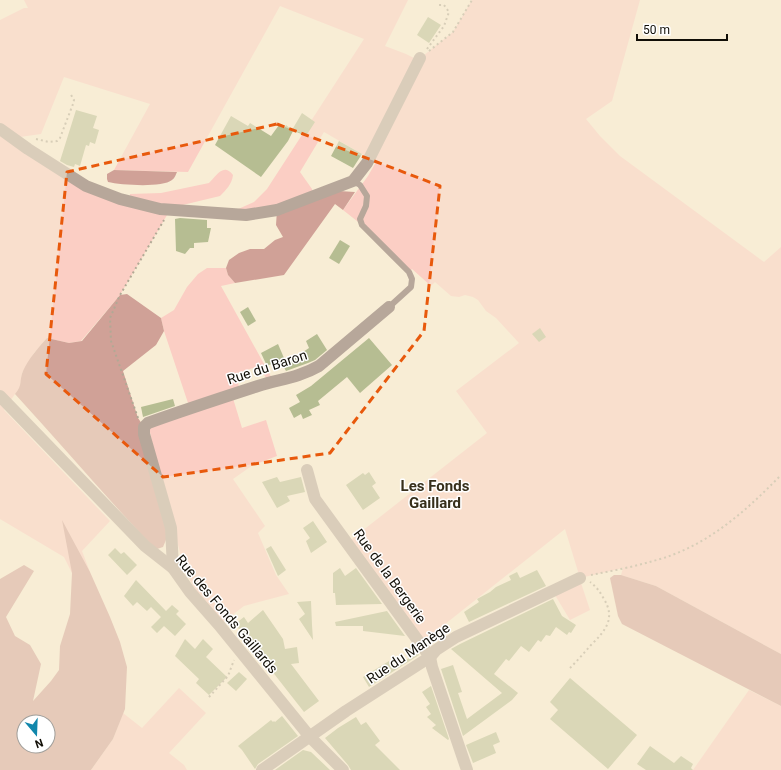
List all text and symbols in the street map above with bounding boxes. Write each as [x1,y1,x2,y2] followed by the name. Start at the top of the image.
[637,16,727,42] scale bar
[643,23,670,37] text: 50 m
[225,347,309,387] street label: Rue du Baron
[401,477,470,512] district label: Les Fonds Gaillard
[351,526,429,626] street label: Rue de la Bergerie
[173,551,281,677] street label: Rue des Fonds Gaillards
[363,619,453,687] street label: Rue du Manège
[16,714,56,754] north arrow
[33,736,45,750] text: N

